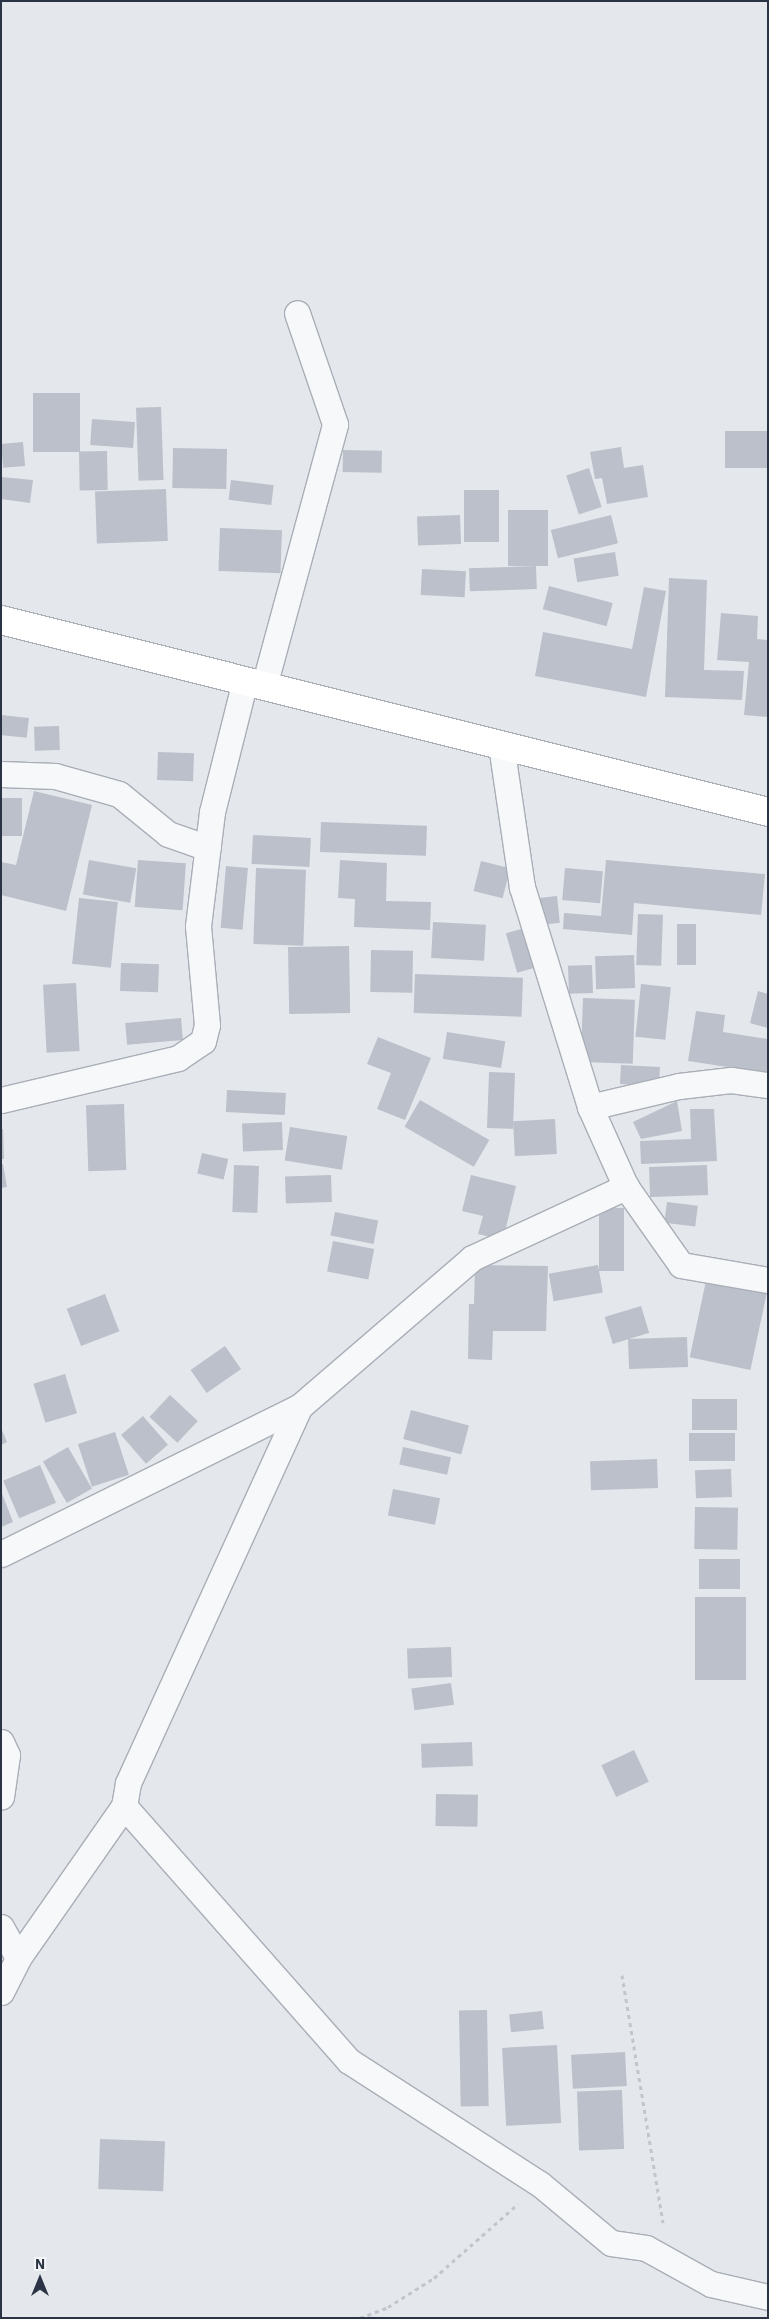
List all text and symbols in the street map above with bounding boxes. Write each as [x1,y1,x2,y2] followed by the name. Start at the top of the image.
[15,2254,65,2304] north arrow
[35,2255,45,2273] text: N

